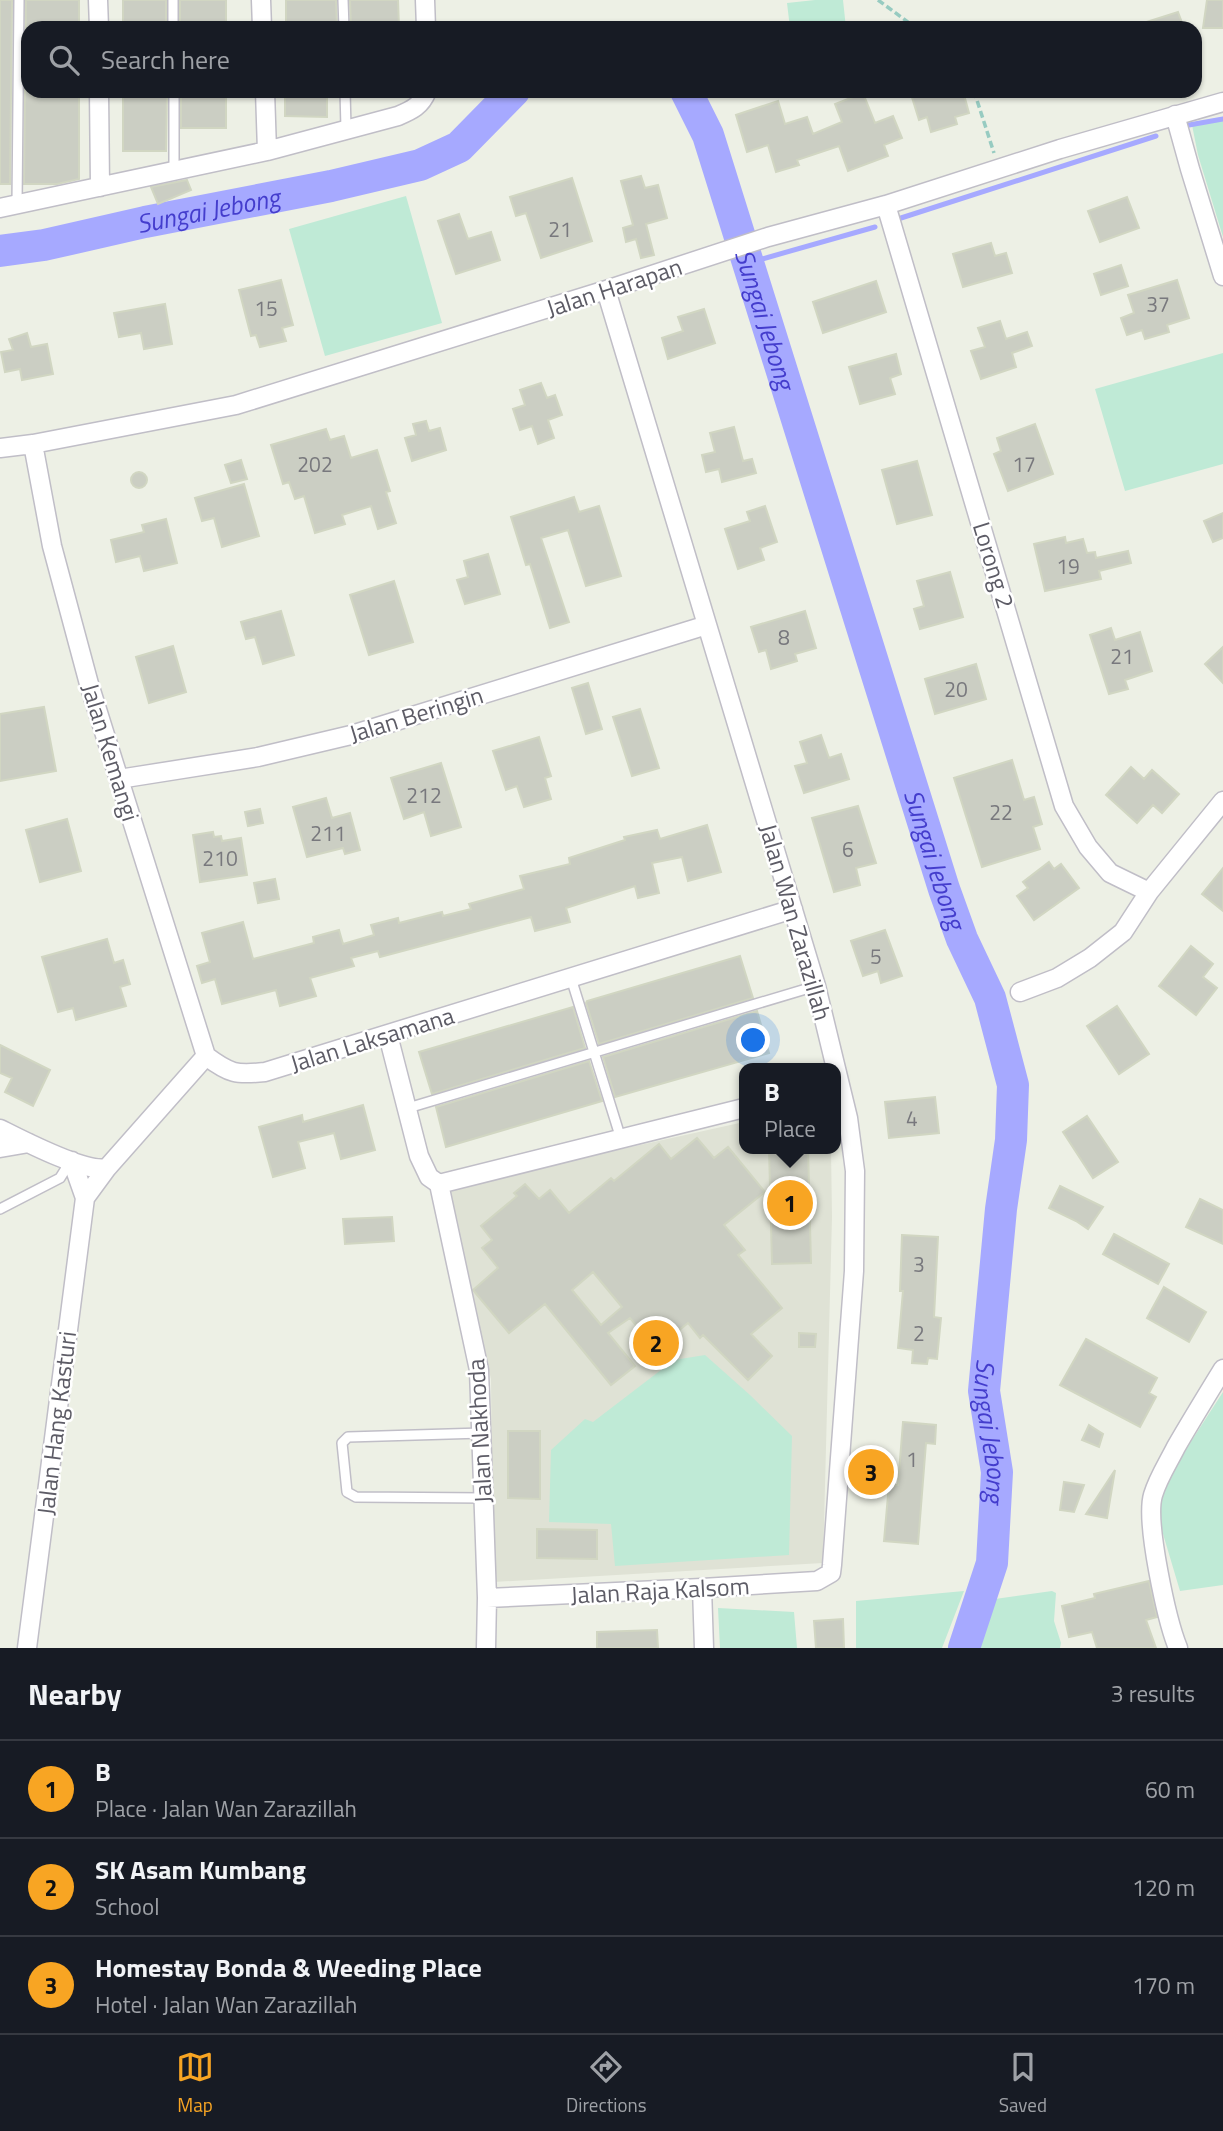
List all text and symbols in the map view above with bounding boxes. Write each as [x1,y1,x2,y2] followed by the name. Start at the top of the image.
[21,21,1202,98] search box
[101,40,230,79] text: Search here
[45,41,83,79] icon: search
[132,176,285,243] water label: Sungai Jebong
[548,213,572,245] house number: 21
[725,244,807,397] water label: Sungai Jebong
[541,248,687,326] street label: Jalan Harapan
[1146,288,1170,320] house number: 37
[254,292,278,324] house number: 15
[297,448,333,480] house number: 202
[1012,448,1036,480] house number: 17
[964,517,1024,613] street label: Lorong 2
[1056,550,1080,582] house number: 19
[778,621,790,653] house number: 8
[1110,640,1134,672] house number: 21
[944,673,968,705] house number: 20
[344,677,488,751] street label: Jalan Beringin
[73,679,149,825] street label: Jalan Kemangi
[406,779,442,811] house number: 212
[894,784,977,937] water label: Sungai Jebong
[989,796,1013,828] house number: 22
[310,817,346,849] house number: 211
[751,819,841,1025] street label: Jalan Wan Zarazillah
[842,833,854,865] house number: 6
[202,842,238,874] house number: 210
[870,940,882,972] house number: 5
[285,997,459,1081] street label: Jalan Laksamana
[736,1023,770,1057] your location
[739,1063,841,1154] popup
[764,1072,780,1111] text: B
[906,1102,918,1134] house number: 4
[764,1111,816,1146] text: Place
[767,1177,813,1229] pin: 1
[913,1248,925,1280] house number: 3
[633,1317,679,1369] pin: 2
[913,1317,925,1349] house number: 2
[27,1329,85,1517] street label: Jalan Hang Kasturi
[457,1358,501,1504] street label: Jalan Nakhoda
[964,1358,1017,1507] water label: Sungai Jebong
[906,1443,918,1475] house number: 1
[848,1446,894,1498] pin: 3
[570,1567,750,1613] street label: Jalan Raja Kalsom
[28,1671,121,1717] text: Nearby
[1111,1676,1195,1711] text: 3 results
[95,1752,111,1791] text: B
[45,1772,57,1807] text: 1
[1145,1772,1195,1807] text: 60 m
[95,1791,357,1826] text: Place · Jalan Wan Zarazillah
[95,1850,306,1889] text: SK Asam Kumbang
[45,1870,57,1905] text: 2
[1132,1870,1195,1905] text: 120 m
[95,1889,159,1924] text: School
[95,1948,482,1987] text: Homestay Bonda & Weeding Place
[45,1968,57,2003] text: 3
[1132,1968,1195,2003] text: 170 m
[95,1987,357,2022] text: Hotel · Jalan Wan Zarazillah
[176,2048,214,2119] tab: Map
[566,2048,647,2119] tab: Directions
[999,2048,1047,2119] tab: Saved

